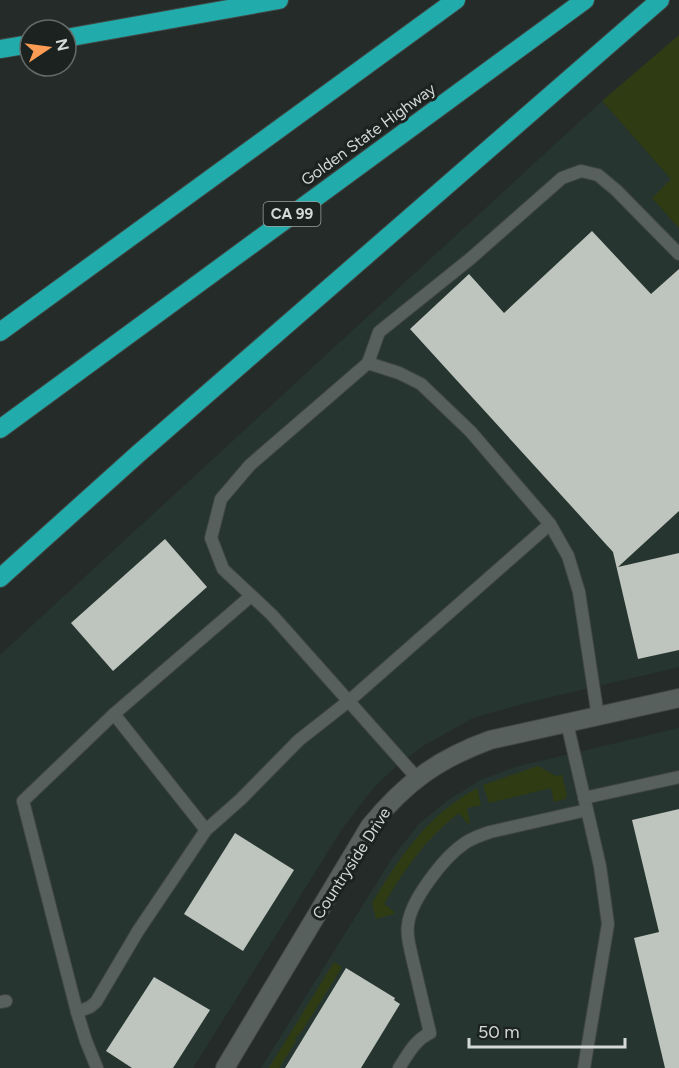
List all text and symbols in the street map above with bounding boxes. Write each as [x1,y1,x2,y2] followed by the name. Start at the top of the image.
[18,18,78,78] north arrow
[51,37,73,53] text: N
[297,79,440,190] street label: Golden State Highway
[264,202,320,226] road number: CA 99
[308,804,395,922] street label: Countryside Drive
[469,1011,625,1049] scale bar
[478,1021,520,1043] text: 50 m

